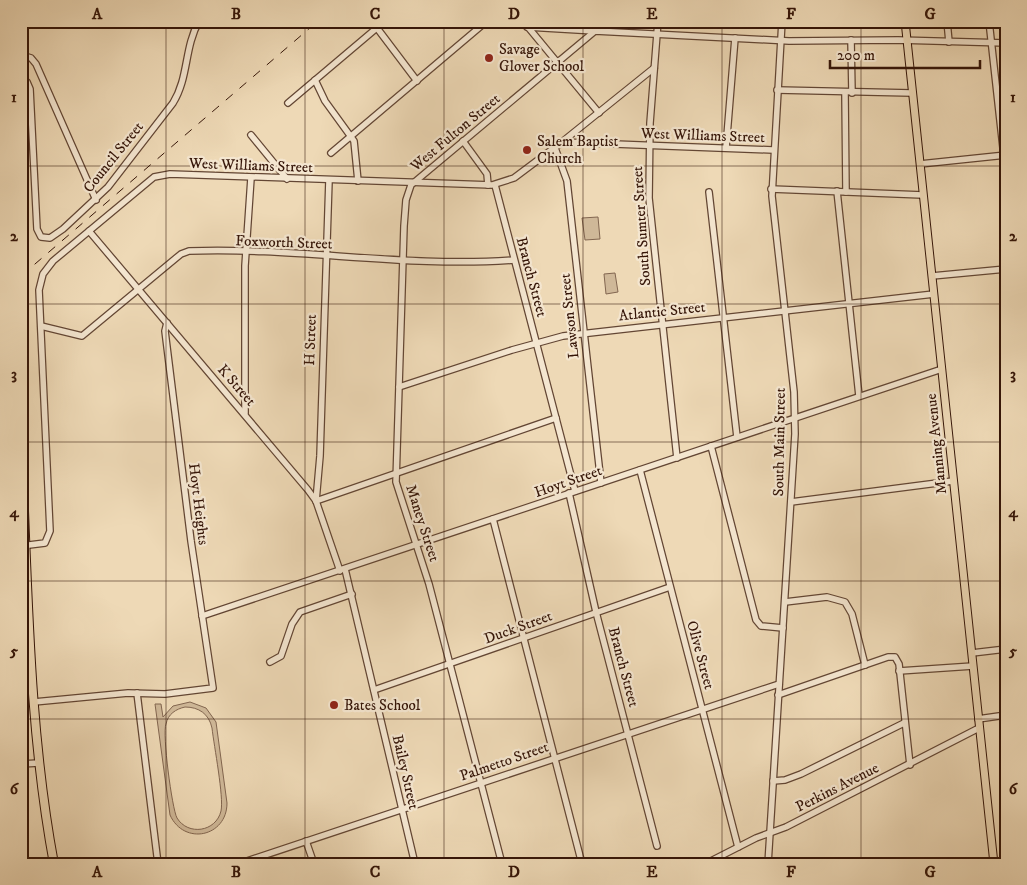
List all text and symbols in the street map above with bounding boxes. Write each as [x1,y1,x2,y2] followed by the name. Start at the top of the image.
[91,4,103,24] text: A
[231,4,241,24] text: B
[370,4,380,24] text: C
[508,4,520,24] text: D
[646,4,658,24] text: E
[786,4,796,24] text: F
[924,4,936,24] text: G
[830,38,980,70] scale bar
[499,40,584,76] place label: Savage Glover School
[837,46,875,65] text: 200 m
[483,52,495,64] marker: Savage Glover School
[11,87,17,107] text: 1
[1010,87,1016,107] text: 1
[406,89,504,176] street label: West Fulton Street
[79,118,148,197] street label: Council Street
[640,124,766,147] street label: West Williams Street
[537,132,618,168] place label: Salem Baptist Church
[521,144,533,156] marker: Salem Baptist Church
[188,154,314,177] street label: West Williams Street
[628,165,655,286] street label: South Sumter Street
[10,226,19,246] text: 2
[1009,226,1018,246] text: 2
[235,231,333,254] street label: Foxworth Street
[512,235,551,319] street label: Branch Street
[556,272,583,359] street label: Lawson Street
[618,297,706,325] street label: Atlantic Street
[300,314,321,366] street label: H Street
[213,361,260,410] street label: K Street
[11,364,17,384] text: 3
[1010,364,1016,384] text: 3
[769,387,790,497] street label: South Main Street
[922,393,951,495] street label: Manning Avenue
[532,461,605,502] street label: Hoyt Street
[184,462,213,546] street label: Hoyt Heights
[401,482,444,564] street label: Maney Street
[8,502,19,522] text: 4
[1007,502,1018,522] text: 4
[482,606,555,649] street label: Duck Street
[682,619,719,692] street label: Olive Street
[604,625,643,709] street label: Branch Street
[9,641,18,661] text: 5
[1008,641,1017,661] text: 5
[344,696,421,715] place label: Bates School
[328,699,340,711] marker: Bates School
[388,733,423,812] street label: Bailey Street
[457,737,551,786] street label: Palmetto Street
[792,758,882,817] street label: Perkins Avenue
[10,779,20,799] text: 6
[1009,779,1019,799] text: 6
[91,862,103,882] text: A
[231,862,241,882] text: B
[370,862,380,882] text: C
[508,862,520,882] text: D
[646,862,658,882] text: E
[786,862,796,882] text: F
[924,862,936,882] text: G

